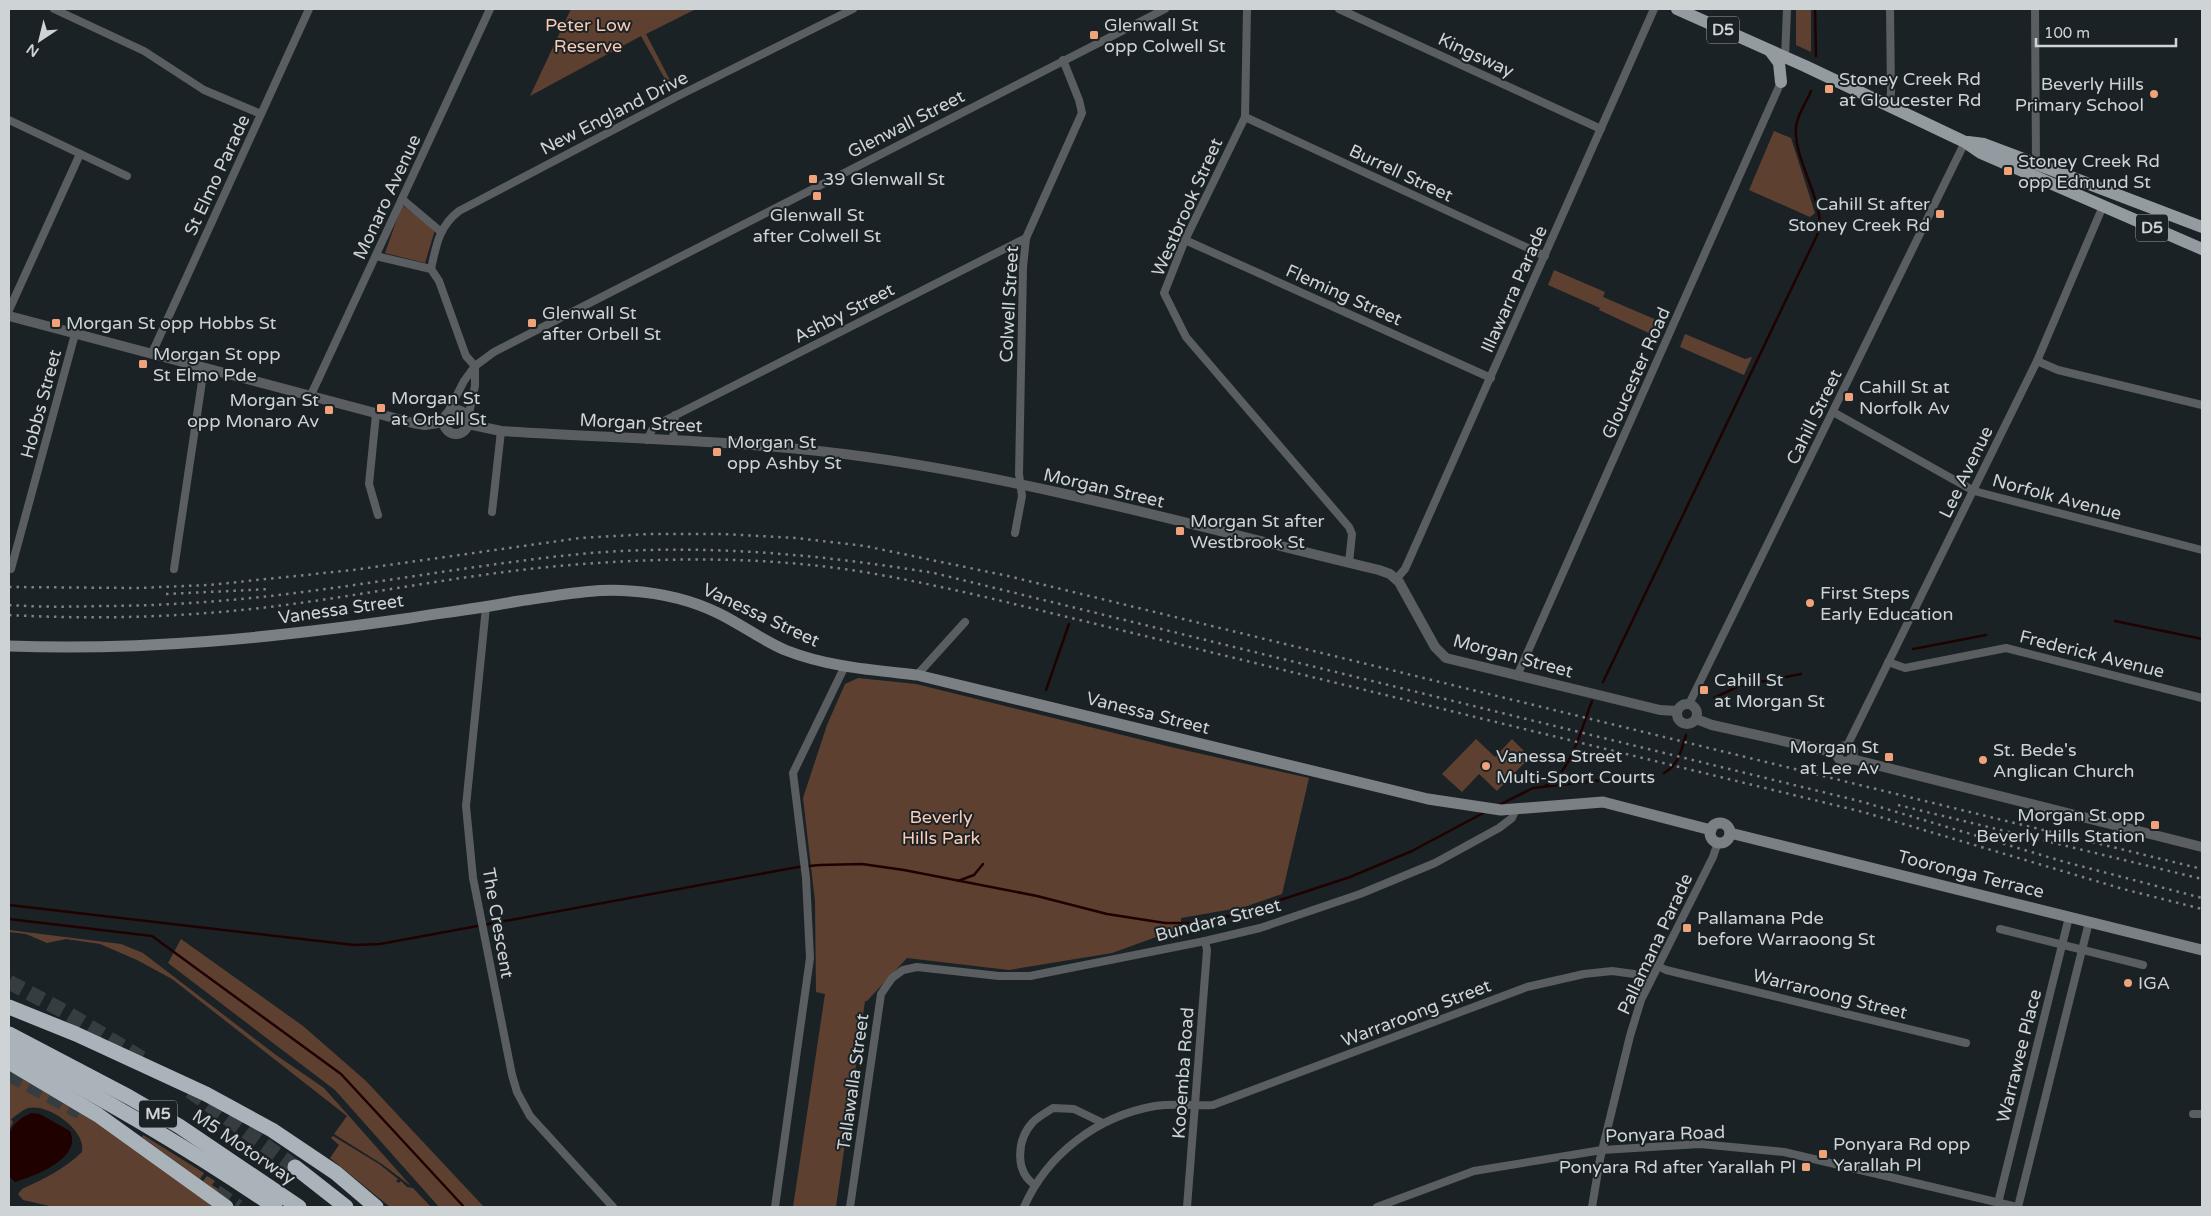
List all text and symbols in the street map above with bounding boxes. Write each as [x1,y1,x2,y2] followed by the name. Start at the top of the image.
[545,14,631,57] park label: Peter Low Reserve
[1104,14,1226,57] place label: Glenwall St opp Colwell St
[15,15,65,65] north arrow
[2036,15,2176,47] scale bar
[1707,16,1739,44] road number: D5
[2044,24,2090,42] text: 100 m
[1435,28,1518,82] street label: Kingsway
[1088,29,1100,41] marker: Glenwall St opp Colwell St
[23,40,42,60] text: N
[536,66,692,160] street label: New England Drive
[1839,68,1981,111] place label: Stoney Creek Rd at Gloucester Rd
[2015,73,2144,116] place label: Beverly Hills Primary School
[1823,83,1835,95] marker: Stoney Creek Rd at Gloucester Rd
[844,85,968,163] street label: Glenwall Street
[2148,88,2160,100] marker: Beverly Hills Primary School
[179,111,255,239] street label: St Elmo Parade
[348,131,426,263] street label: Monaro Avenue
[1147,134,1227,279] street label: Westbrook Street
[1346,139,1457,207] street label: Burrell Street
[2018,150,2160,193] place label: Stoney Creek Rd opp Edmund St
[2002,165,2014,177] marker: Stoney Creek Rd opp Edmund St
[823,168,945,190] place label: 39 Glenwall St
[807,173,819,185] marker: 39 Glenwall St
[811,190,823,202] marker: Glenwall St after Colwell St
[1788,193,1930,236] place label: Cahill St after Stoney Creek Rd
[753,204,881,247] place label: Glenwall St after Colwell St
[1934,208,1946,220] marker: Cahill St after Stoney Creek Rd
[2136,214,2168,242] road number: D5
[1476,222,1552,356] street label: Illawarra Parade
[995,245,1023,363] street label: Colwell Street
[1282,260,1406,331] street label: Fleming Street
[790,278,898,348] street label: Ashby Street
[542,302,661,345] place label: Glenwall St after Orbell St
[1597,304,1675,442] street label: Gloucester Road
[66,312,276,334] place label: Morgan St opp Hobbs St
[50,317,62,329] marker: Morgan St opp Hobbs St
[526,317,538,329] marker: Glenwall St after Orbell St
[153,343,281,386] place label: Morgan St opp St Elmo Pde
[16,347,66,461] street label: Hobbs Street
[137,358,149,370] marker: Morgan St opp St Elmo Pde
[1781,366,1847,468] street label: Cahill Street
[1859,376,1950,419] place label: Cahill St at Norfolk Av
[391,387,487,430] place label: Morgan St at Orbell St
[187,389,319,432] place label: Morgan St opp Monaro Av
[1843,391,1855,403] marker: Cahill St at Norfolk Av
[375,402,387,414] marker: Morgan St at Orbell St
[323,404,335,416] marker: Morgan St opp Monaro Av
[579,409,703,437] street label: Morgan Street
[1934,422,1998,522] street label: Lee Avenue
[727,431,842,474] place label: Morgan St opp Ashby St
[711,446,723,458] marker: Morgan St opp Ashby St
[1041,463,1167,513] street label: Morgan Street
[1990,469,2124,525] street label: Norfolk Avenue
[1190,510,1325,553] place label: Morgan St after Westbrook St
[1174,525,1186,537] marker: Morgan St after Westbrook St
[699,578,823,652] street label: Vanessa Street
[1820,582,1954,625] place label: First Steps Early Education
[277,589,405,629] street label: Vanessa Street
[1804,597,1816,609] marker: First Steps Early Education
[2017,625,2167,683] street label: Frederick Avenue
[1451,629,1575,683] street label: Morgan Street
[1714,669,1825,712] place label: Cahill St at Morgan St
[1698,684,1710,696] marker: Cahill St at Morgan St
[1084,687,1212,739] street label: Vanessa Street
[1790,736,1879,779] place label: Morgan St at Lee Av
[1993,739,2135,782] place label: St. Bede's Anglican Church
[1496,745,1655,788] place label: Vanessa Street Multi-Sport Courts
[1883,751,1895,763] marker: Morgan St at Lee Av
[1977,754,1989,766] marker: St. Bede's Anglican Church
[1480,760,1492,772] marker: Vanessa Street Multi-Sport Courts
[1976,804,2145,847] place label: Morgan St opp Beverly Hills Station
[902,806,981,849] park label: Beverly Hills Park
[2149,819,2161,831] marker: Morgan St opp Beverly Hills Station
[1896,845,2046,903] street label: Tooronga Terrace
[477,866,519,980] street label: The Crescent
[1613,870,1697,1018] street label: Pallamana Parade
[1153,894,1283,946] street label: Bundara Street
[1697,907,1875,950] place label: Pallamana Pde before Warraoong St
[1681,922,1693,934] marker: Pallamana Pde before Warraoong St
[1750,964,1910,1024] street label: Warraroong Street
[2138,972,2170,994] place label: IGA
[1338,974,1494,1052] street label: Warraroong Street
[2122,977,2134,989] marker: IGA
[1992,987,2046,1125] street label: Warrawee Place
[1167,1006,1199,1140] street label: Kooemba Road
[833,1012,874,1152] street label: Tallawalla Street
[139,1100,177,1128] road number: M5
[188,1104,300,1190] street label: M5 Motorway
[1605,1121,1725,1147] street label: Ponyara Road
[1833,1133,1970,1176] place label: Ponyara Rd opp Yarallah Pl
[1817,1148,1829,1160] marker: Ponyara Rd opp Yarallah Pl
[1559,1156,1796,1178] place label: Ponyara Rd after Yarallah Pl
[1800,1161,1812,1173] marker: Ponyara Rd after Yarallah Pl

